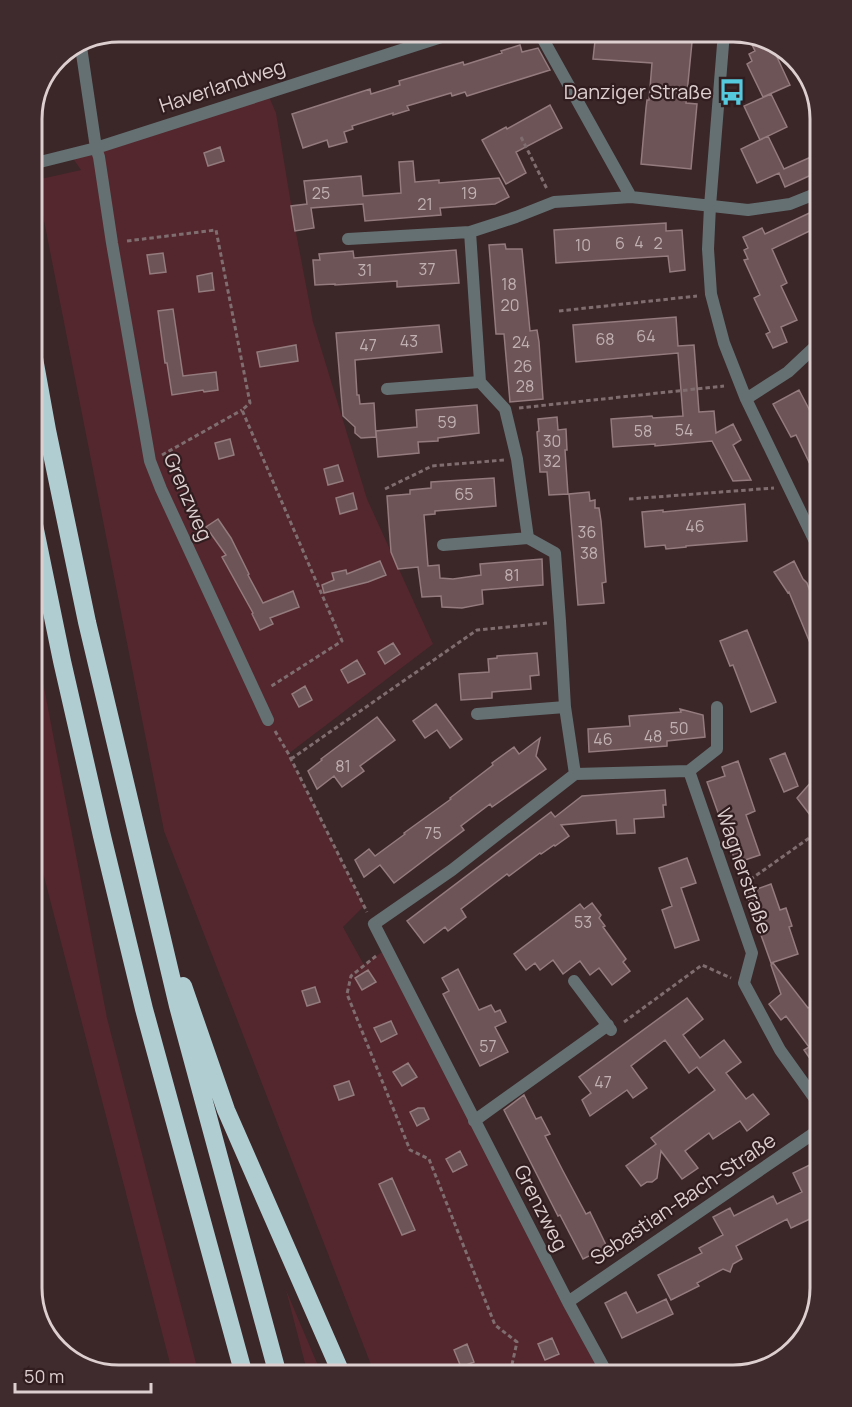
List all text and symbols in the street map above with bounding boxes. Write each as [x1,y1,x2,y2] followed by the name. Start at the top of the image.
[155,52,288,119] street label: Haverlandweg
[717,77,747,107] bus stop icon: Danziger Straße
[564,78,712,105] place label: Danziger Straße
[312,182,330,204] house number: 25
[461,182,477,204] house number: 19
[417,193,433,215] house number: 21
[634,231,644,253] house number: 4
[615,232,625,254] house number: 6
[653,232,663,254] house number: 2
[575,234,591,256] house number: 10
[419,258,435,280] house number: 37
[357,259,373,281] house number: 31
[501,273,517,295] house number: 18
[501,294,519,316] house number: 20
[636,325,656,347] house number: 64
[595,328,615,350] house number: 68
[400,330,418,352] house number: 43
[512,331,530,353] house number: 24
[359,334,377,356] house number: 47
[513,355,533,377] house number: 26
[516,375,534,397] house number: 28
[437,411,457,433] house number: 59
[675,419,693,441] house number: 54
[634,420,652,442] house number: 58
[543,430,561,452] house number: 30
[158,449,219,545] street label: Grenzweg
[543,450,561,472] house number: 32
[454,483,474,505] house number: 65
[685,515,705,537] house number: 46
[578,521,596,543] house number: 36
[580,542,598,564] house number: 38
[504,564,520,586] house number: 81
[670,717,689,739] house number: 50
[644,725,662,747] house number: 48
[593,728,613,750] house number: 46
[335,755,351,777] house number: 81
[710,804,779,937] street label: Wagnerstraße
[424,822,442,844] house number: 75
[574,911,592,933] house number: 53
[479,1035,497,1057] house number: 57
[594,1071,612,1093] house number: 47
[585,1126,781,1271] street label: Sebastian-Bach-Straße
[508,1160,575,1256] street label: Grenzweg
[15,1356,152,1394] scale bar
[24,1364,64,1388] text: 50 m

